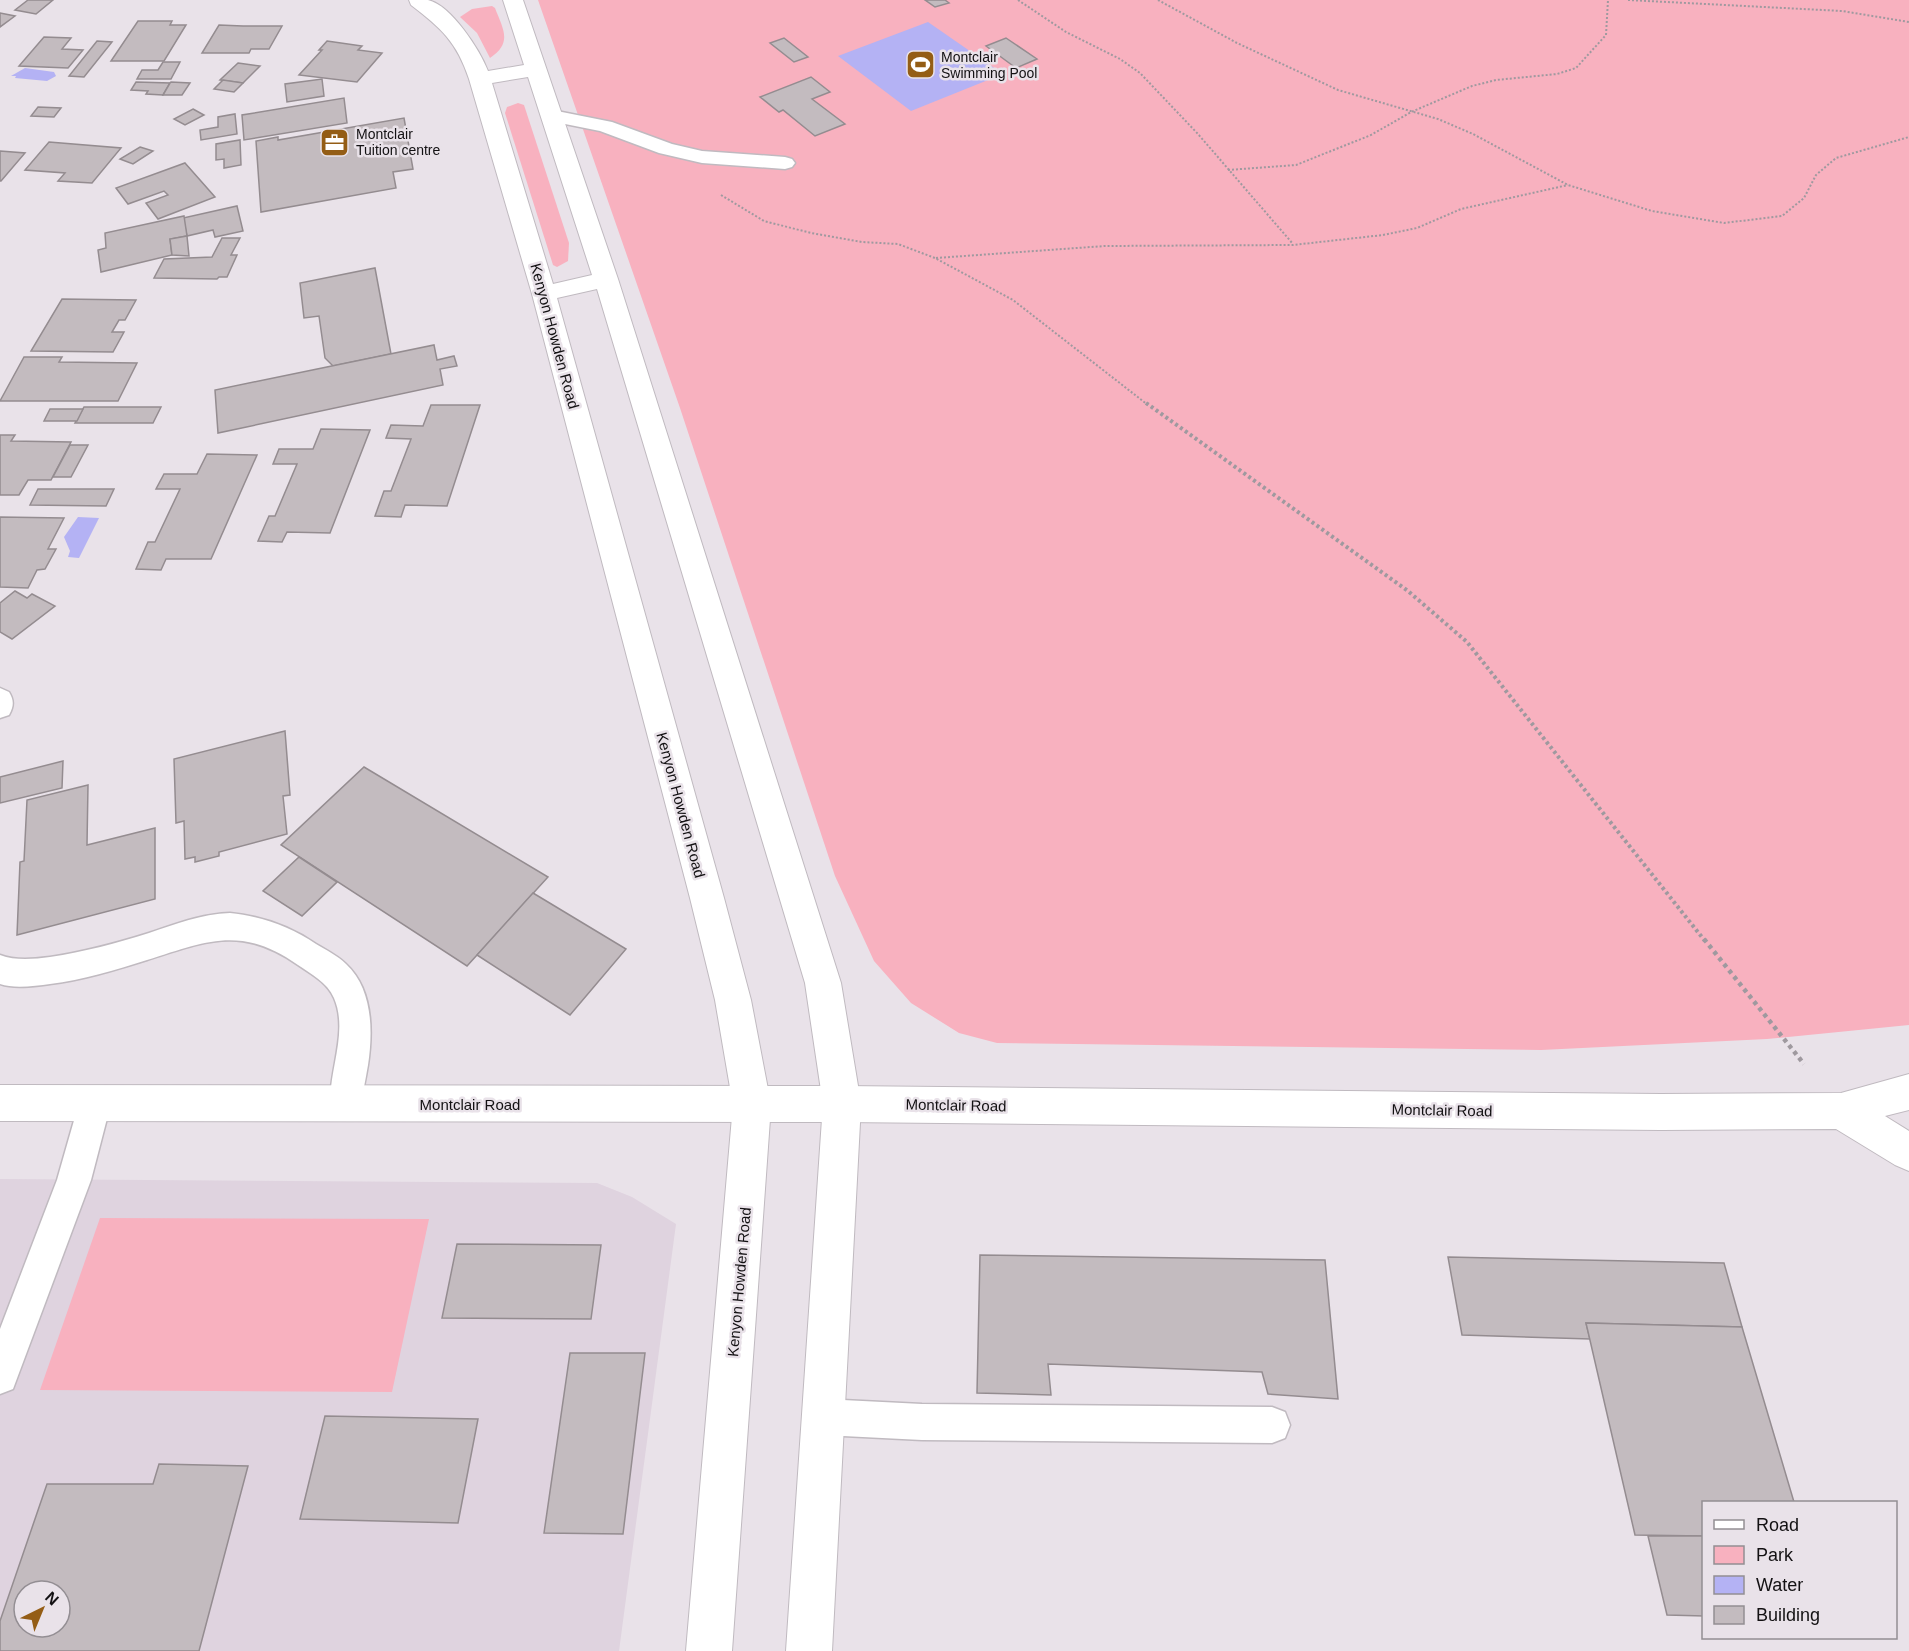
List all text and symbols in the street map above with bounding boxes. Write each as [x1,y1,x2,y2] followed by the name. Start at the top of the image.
[904,49,936,81] sports icon: Montclair Swimming Pool
[941,49,1037,81] place label: Montclair Swimming Pool
[319,126,351,158] office icon: Montclair Tuition centre
[356,126,441,158] place label: Montclair Tuition centre
[527,261,583,411] street label: Kenyon Howden Road
[653,730,709,880] street label: Kenyon Howden Road
[420,1096,520,1113] street label: Montclair Road
[905,1096,1007,1114] street label: Montclair Road
[1391,1101,1493,1119] street label: Montclair Road
[724,1206,754,1358] street label: Kenyon Howden Road
[1702,1501,1897,1639] legend
[1756,1515,1799,1535] text: Road
[1756,1545,1794,1565] text: Park
[1756,1575,1803,1595] text: Water
[12,1579,72,1639] north arrow
[42,1588,62,1609] text: N
[1756,1605,1820,1625] text: Building

